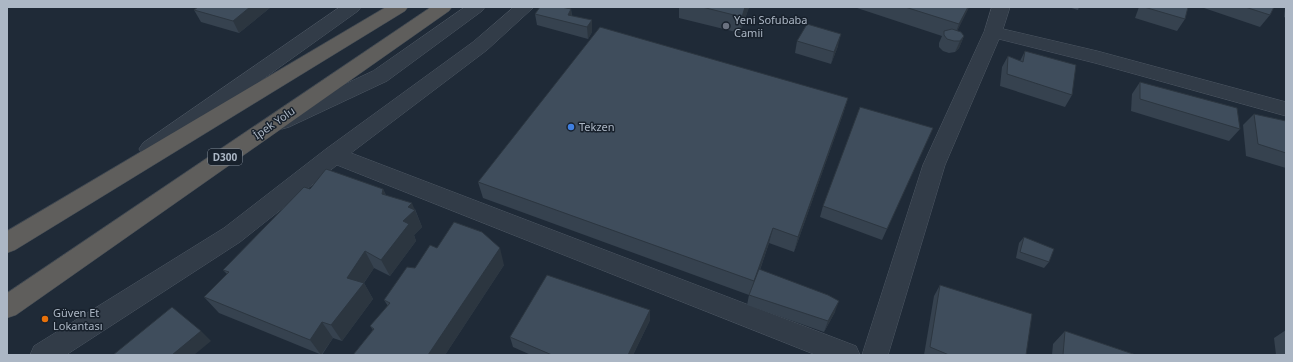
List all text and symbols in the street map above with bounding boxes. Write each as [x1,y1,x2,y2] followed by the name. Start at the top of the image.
[734,12,808,40] place label: Yeni Sofubaba Camii
[721,21,731,31] marker: Yeni Sofubaba Camii
[250,103,297,142] street label: İpek Yolu
[579,119,615,134] place label: Tekzen
[566,122,576,132] marker: Tekzen
[208,149,242,165] road number: D300
[53,305,103,333] place label: Güven Et Lokantası
[40,314,50,324] marker: Güven Et Lokantası

